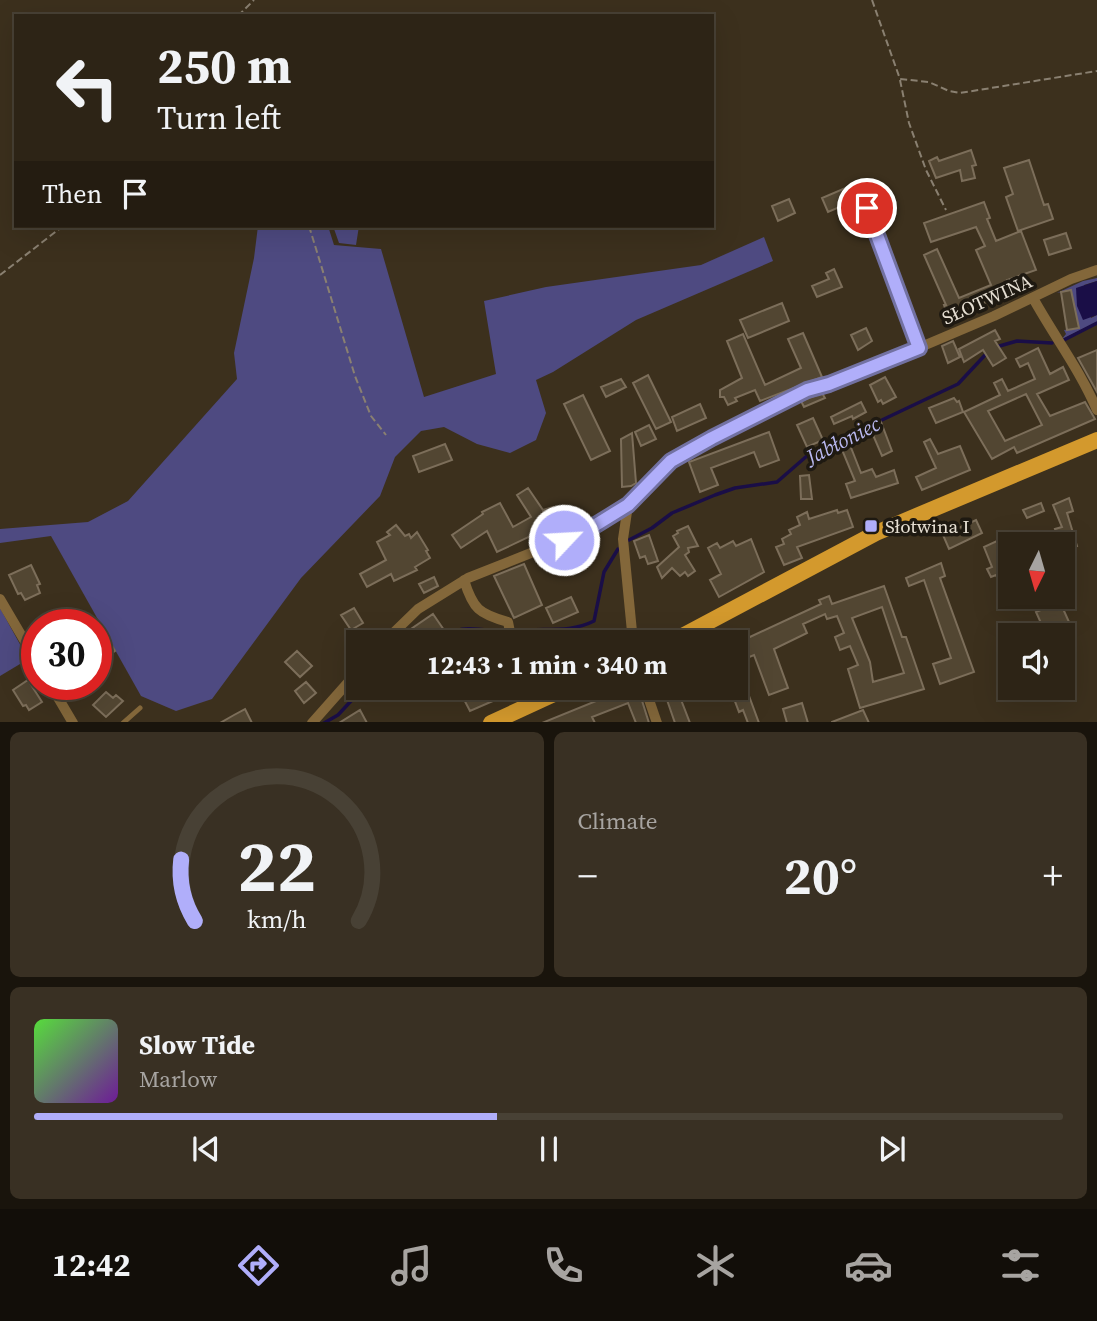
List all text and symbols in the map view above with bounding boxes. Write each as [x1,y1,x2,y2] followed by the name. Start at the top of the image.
[157,32,292,99] text: 250 m
[42,42,133,133] icon: left
[157,96,281,140] text: Turn left
[116,175,154,213] icon: arrive
[42,176,102,212] text: Then
[837,178,897,238] pin
[848,189,886,227] icon: arrive
[938,267,1037,330] street label: SŁOTWINA
[798,409,885,472] water label: Jabłoniec
[527,503,601,577] position arrow
[885,513,970,539] place label: Słotwina I
[863,518,879,534] marker: Słotwina I
[998,532,1074,609] north arrow
[998,532,1075,700] map controls
[21,609,112,700] speed limit sign: 30
[998,623,1075,700] button: sound
[427,647,667,683] text: 12:43 · 1 min · 340 m
[578,805,657,837] text: Climate
[237,816,316,915] text: 22
[784,840,857,911] text: 20°
[578,850,598,902] text: −
[1043,850,1063,902] text: +
[247,901,307,935] text: km/h
[139,1027,255,1063] text: Slow Tide
[139,1063,217,1095] text: Marlow
[187,1130,225,1168] icon: previous
[530,1130,568,1168] icon: pause
[873,1130,911,1168] icon: next
[234,1241,283,1290] icon: directions
[387,1241,436,1290] icon: music
[539,1241,588,1290] icon: phone
[691,1241,740,1290] icon: climate
[844,1241,893,1290] icon: car
[996,1241,1045,1290] icon: filters
[52,1243,131,1287] text: 12:42

